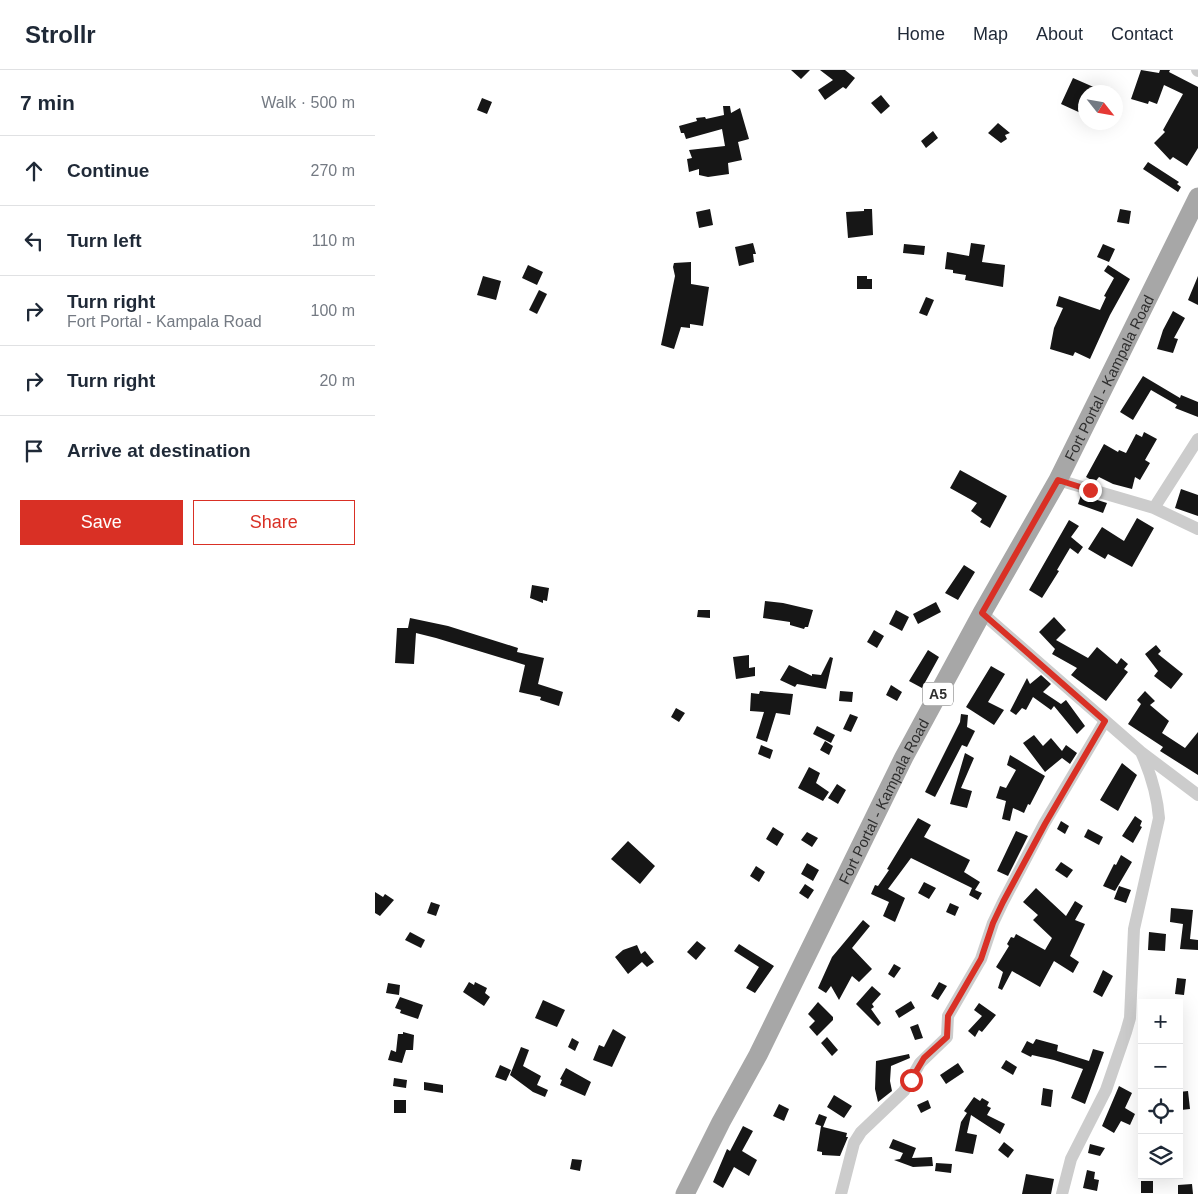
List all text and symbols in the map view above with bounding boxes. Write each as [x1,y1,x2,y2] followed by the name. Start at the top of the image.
[25,21,96,48] text: Strollr
[897,24,945,44] text: Home
[973,24,1008,44] text: Map
[1036,24,1083,44] text: About
[1111,24,1173,44] text: Contact
[1078,85,1123,130] north arrow
[20,91,75,114] text: 7 min
[261,94,355,111] text: Walk · 500 m
[20,157,48,185] icon: ahead
[67,160,149,181] text: Continue
[311,162,355,179] text: 270 m
[20,227,48,255] icon: left
[67,230,142,251] text: Turn left
[312,232,355,249] text: 110 m
[67,291,155,312] text: Turn right
[1060,292,1157,463] street label: Fort Portal - Kampala Road
[20,297,48,325] icon: right
[311,302,355,319] text: 100 m
[67,313,262,330] text: Fort Portal - Kampala Road
[20,367,48,395] icon: right
[67,370,155,391] text: Turn right
[319,372,355,389] text: 20 m
[20,437,48,465] icon: arrive
[67,440,251,461] text: Arrive at destination
[1079,479,1102,502] route end
[20,500,183,545] button: Save
[193,500,355,545] button: Share
[923,682,953,706] road number: A5
[835,716,932,887] street label: Fort Portal - Kampala Road
[1138,999,1183,1179] map controls
[1138,999,1183,1044] button: +
[1138,1044,1183,1089] button: −
[900,1069,923,1092] route start
[1138,1089,1183,1134] button: locate
[1138,1134,1183,1179] button: layers

